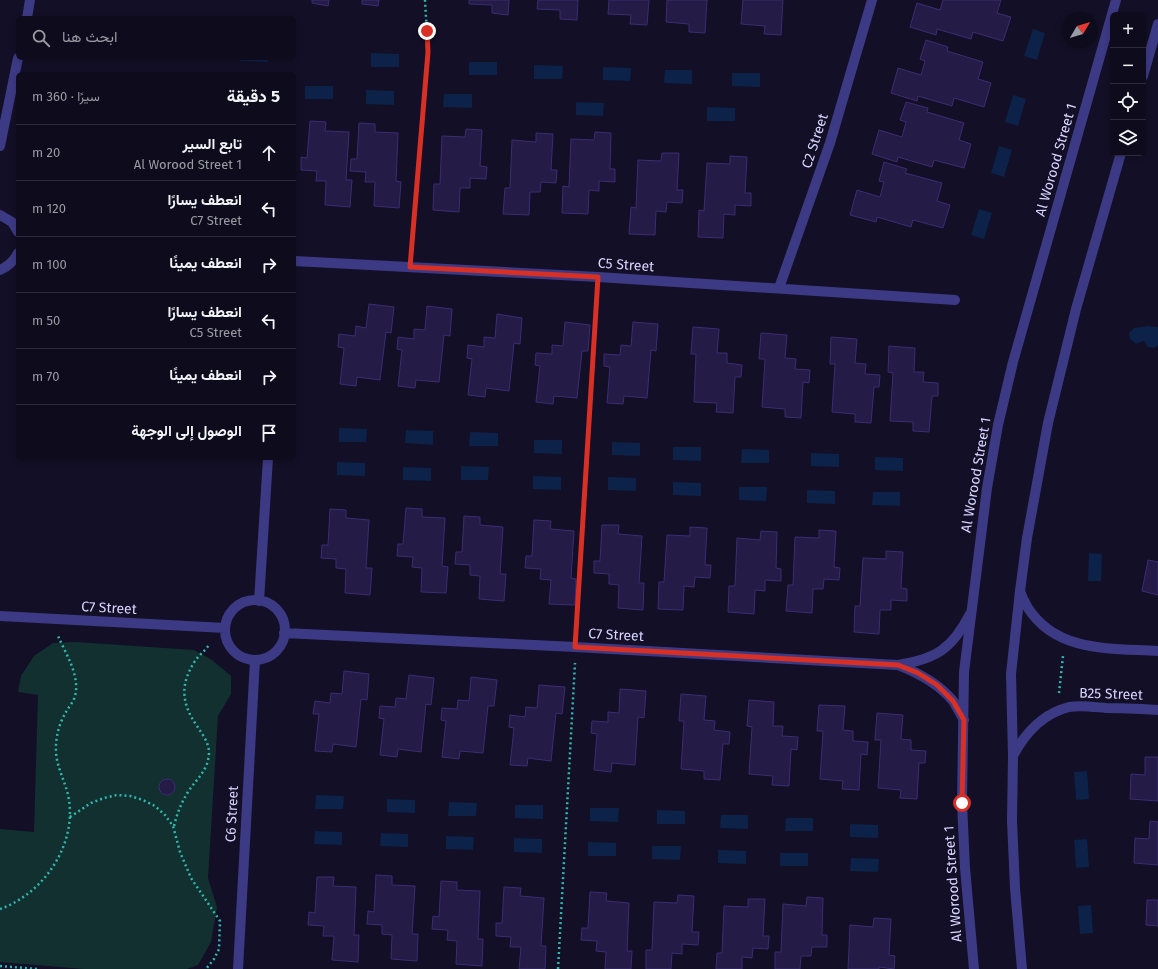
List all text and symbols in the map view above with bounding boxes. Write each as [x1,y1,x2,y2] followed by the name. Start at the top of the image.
[1062,12,1098,48] north arrow
[1110,12,1146,156] map controls
[1110,12,1146,48] button: +
[16,16,296,60] search box
[418,22,436,40] route end
[30,27,52,49] icon: search
[62,28,117,46] text: ابحث هنا
[1110,48,1146,84] button: −
[1110,84,1146,120] button: locate
[227,86,280,107] text: 5 دقيقة
[32,89,100,104] text: سيرًا · 360 m
[1032,102,1080,218] street label: Al Worood Street 1
[798,111,832,170] street label: C2 Street
[1110,120,1146,156] button: layers
[183,135,242,153] text: تابع السير
[258,142,280,164] icon: ahead
[32,145,60,160] text: 20 m
[134,157,242,172] text: Al Worood Street 1
[167,191,242,209] text: انعطف يسارًا
[258,198,280,220] icon: left
[32,201,66,216] text: 120 m
[190,213,242,228] text: C7 Street
[169,254,242,272] text: انعطف يمينًا
[258,254,280,276] icon: right
[597,255,656,276] street label: C5 Street
[32,257,67,272] text: 100 m
[167,303,242,321] text: انعطف يسارًا
[258,310,280,332] icon: left
[32,313,60,328] text: 50 m
[190,325,242,340] text: C5 Street
[169,366,242,384] text: انعطف يمينًا
[258,366,280,388] icon: right
[32,369,59,384] text: 70 m
[958,416,994,534] street label: Al Worood Street 1
[131,422,242,440] text: الوصول إلى الوجهة
[258,422,280,444] icon: arrive
[81,598,138,618] street label: C7 Street
[588,625,645,645] street label: C7 Street
[1079,684,1144,704] street label: B25 Street
[222,784,242,843] street label: C6 Street
[953,794,971,812] route start
[940,825,966,943] street label: Al Worood Street 1

